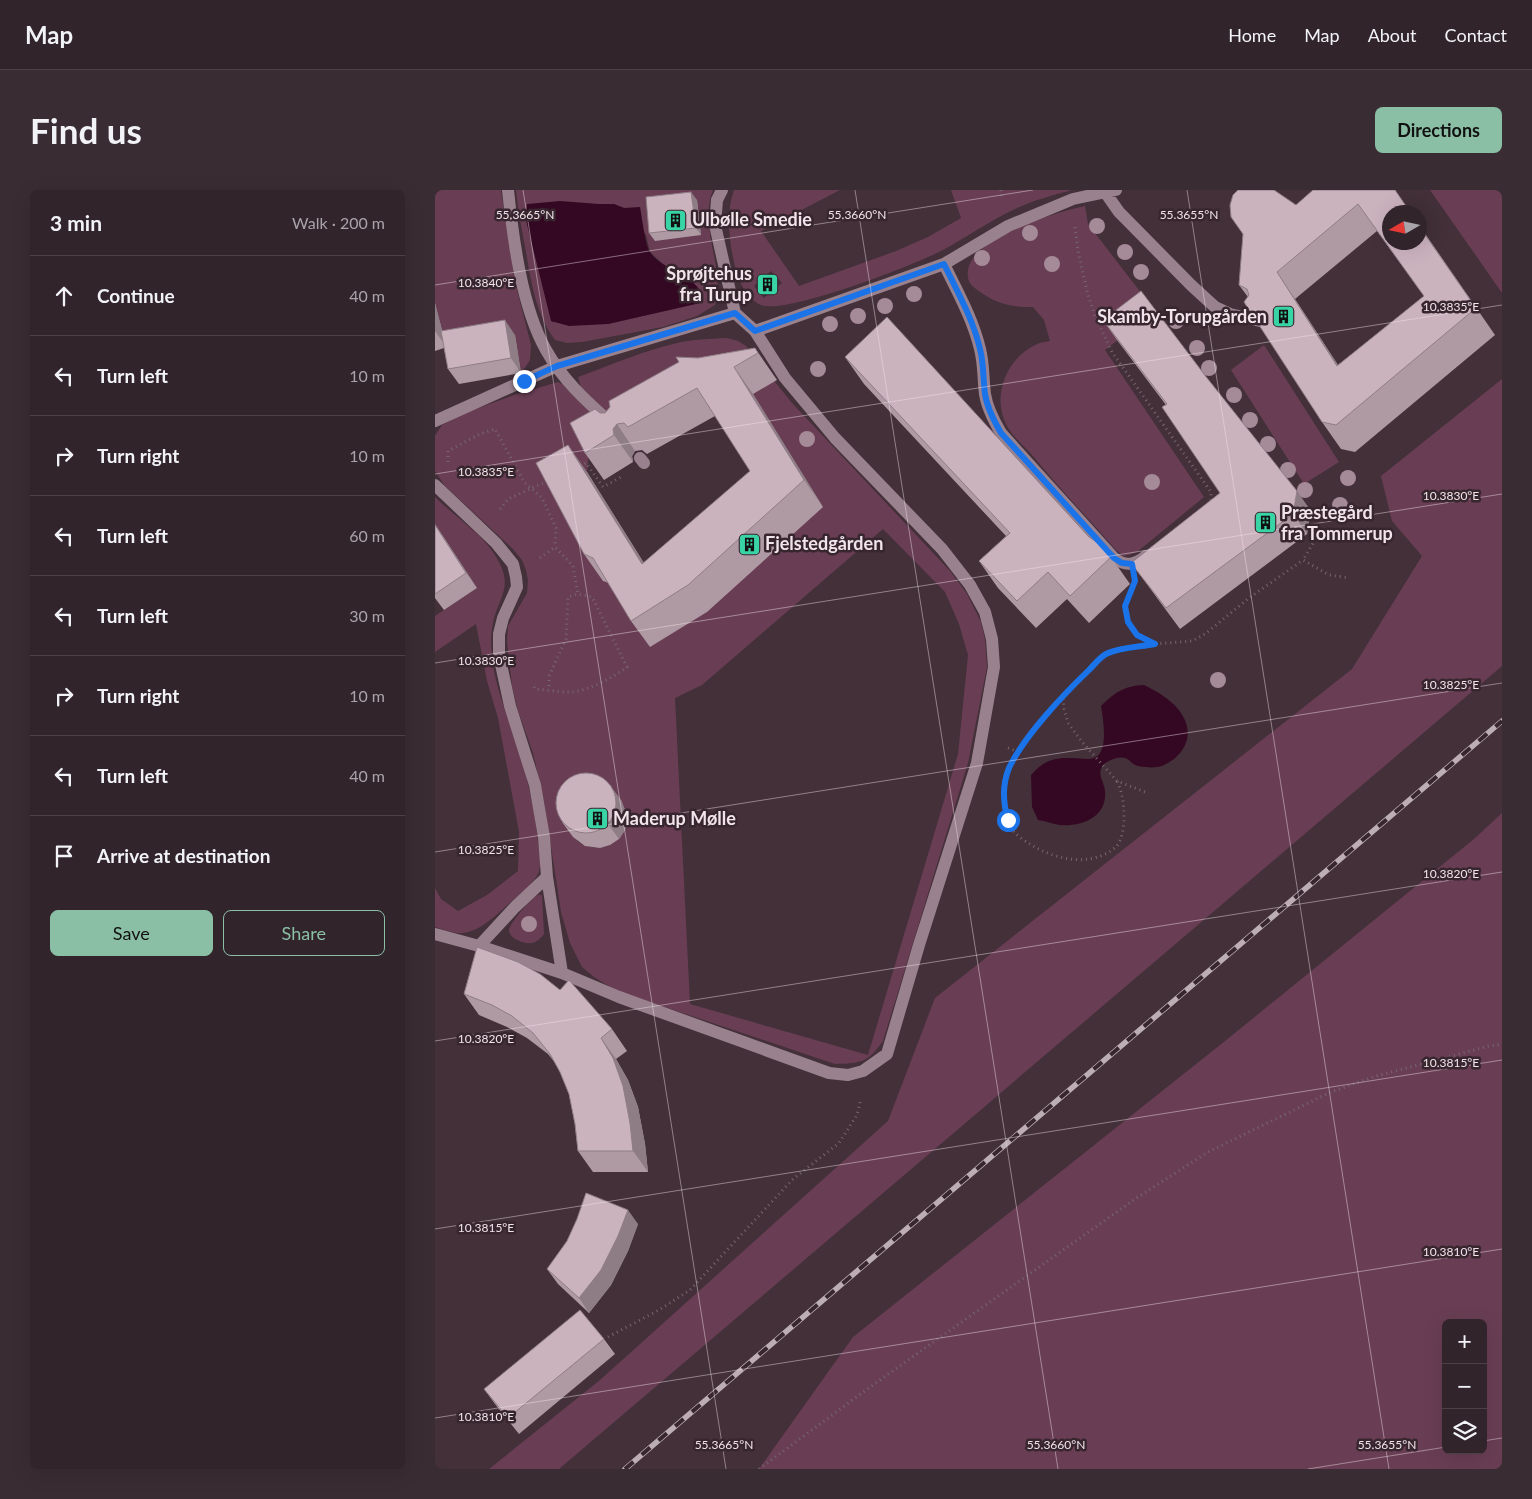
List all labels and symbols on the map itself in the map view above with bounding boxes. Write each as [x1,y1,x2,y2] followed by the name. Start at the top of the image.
[1382,205,1427,250] north arrow
[496,207,554,222] text: 55.3665°N
[828,207,886,222] text: 55.3660°N
[1160,207,1218,222] text: 55.3655°N
[664,208,688,232] building icon: Ulbølle Smedie
[692,208,812,230] place label: Ulbølle Smedie
[666,262,752,305] place label: Sprøjtehus fra Turup
[756,272,780,296] building icon: Sprøjtehus fra Turup
[458,275,514,290] text: 10.3840°E
[1423,299,1479,314] text: 10.3835°E
[1097,305,1267,327] place label: Skamby-Torupgården
[1271,305,1295,329] building icon: Skamby-Torupgården
[513,370,536,393] route end
[458,464,514,479] text: 10.3835°E
[1423,488,1479,503] text: 10.3830°E
[1281,501,1393,544] place label: Præstegård fra Tommerup
[1253,511,1277,535] building icon: Præstegård fra Tommerup
[737,532,761,556] building icon: Fjelstedgården
[765,532,883,554] place label: Fjelstedgården
[458,653,514,668] text: 10.3830°E
[1423,677,1479,692] text: 10.3825°E
[585,807,609,831] building icon: Maderup Mølle
[613,807,736,829] place label: Maderup Mølle
[997,809,1020,832] route start
[458,842,514,857] text: 10.3825°E
[1423,866,1479,881] text: 10.3820°E
[458,1031,514,1046] text: 10.3820°E
[1423,1055,1479,1070] text: 10.3815°E
[458,1220,514,1235] text: 10.3815°E
[1423,1244,1479,1259] text: 10.3810°E
[458,1409,514,1424] text: 10.3810°E
[695,1437,753,1452] text: 55.3665°N
[1027,1437,1085,1452] text: 55.3660°N
[1358,1437,1416,1452] text: 55.3655°N

